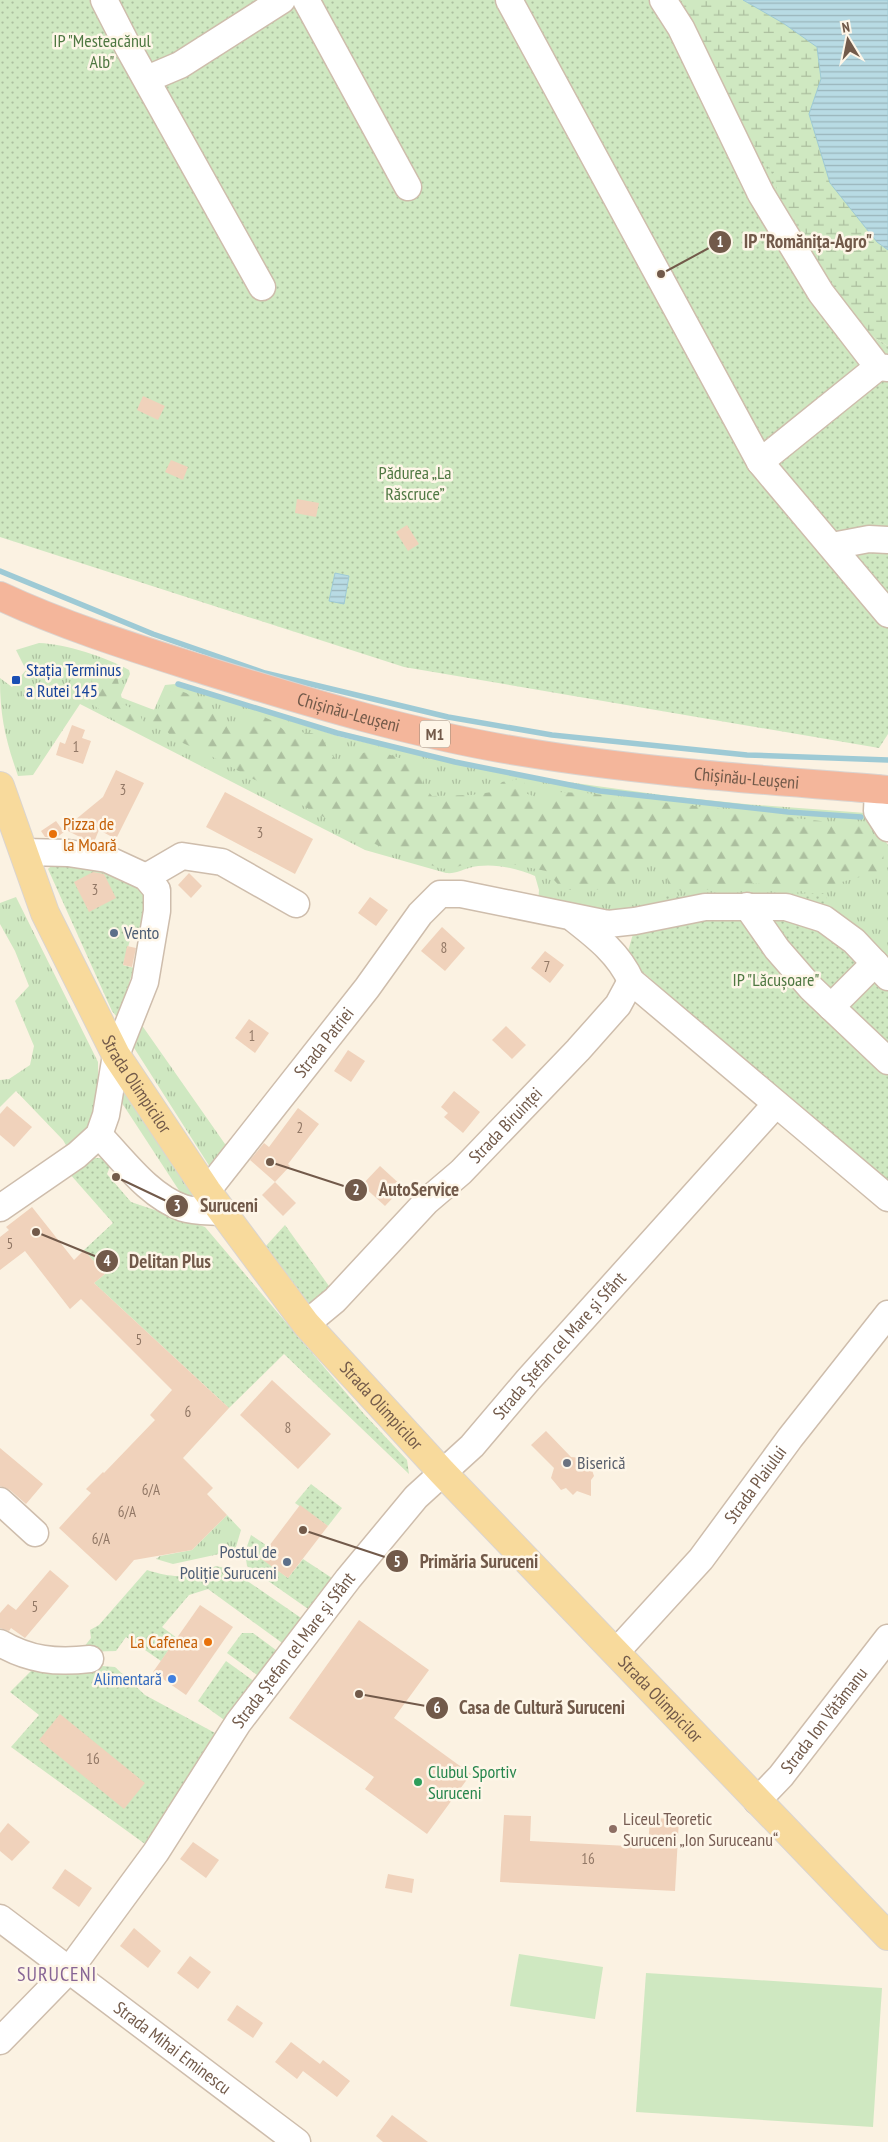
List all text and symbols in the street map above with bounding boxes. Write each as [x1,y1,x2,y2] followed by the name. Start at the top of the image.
[823,15,873,65] north arrow
[840,18,851,37] text: N
[53,29,152,73] park label: IP "Mesteacănul Alb"
[708,225,883,259] callout: IP "Romănița-Agro"
[744,229,872,254] text: IP "Romănița-Agro"
[716,232,724,251] text: 1
[379,461,451,505] park label: Pădurea „La Răscruce”
[26,658,121,702] place label: Stația Terminus a Rutei 145
[10,674,22,686] marker: Stația Terminus a Rutei 145
[295,687,402,737] street label: Chișinău-Leușeni
[420,721,450,748] road number: M1
[73,737,79,756] house number: 1
[693,762,800,794] street label: Chișinău-Leușeni
[120,780,126,799] house number: 3
[63,812,117,856] place label: Pizza de la Moară
[257,823,263,842] house number: 3
[47,828,59,840] marker: Pizza de la Moară
[92,880,98,899] house number: 3
[123,921,160,944] place label: Vento
[108,927,120,939] marker: Vento
[441,938,447,957] house number: 8
[544,957,550,976] house number: 7
[733,968,819,991] park label: IP "Lăcușoare"
[289,1002,359,1082] street label: Strada Patriei
[249,1026,255,1045] house number: 1
[97,1031,177,1137] street label: Strada Olimpicilor
[464,1082,547,1168] street label: Strada Biruinței
[297,1118,303,1137] house number: 2
[343,1173,469,1207] callout: AutoService
[378,1177,459,1201] text: AutoService
[352,1180,360,1199] text: 2
[165,1189,268,1223] callout: Suruceni
[200,1193,258,1217] text: Suruceni
[173,1196,181,1215] text: 3
[7,1234,13,1253] house number: 5
[94,1244,221,1278] callout: Delitan Plus
[129,1249,211,1273] text: Delitan Plus
[103,1251,111,1270] text: 4
[487,1267,631,1424] street label: Strada Ștefan cel Mare și Sfânt
[136,1330,142,1349] house number: 5
[335,1356,428,1455] street label: Strada Olimpicilor
[185,1402,192,1421] house number: 6
[285,1418,291,1437] house number: 8
[719,1441,791,1528] street label: Strada Plaiului
[577,1451,625,1474] place label: Biserică
[561,1457,573,1469] marker: Biserică
[142,1480,161,1499] house number: 6/A
[118,1502,137,1521] house number: 6/A
[92,1529,111,1548] house number: 6/A
[180,1540,277,1584] place label: Postul de Poliție Suruceni
[384,1544,548,1578] callout: Primăria Suruceni
[420,1549,538,1573] text: Primăria Suruceni
[393,1552,401,1571] text: 5
[281,1556,293,1568] marker: Postul de Poliție Suruceni
[226,1567,360,1732] street label: Strada Ștefan cel Mare și Sfânt
[32,1597,38,1616] house number: 5
[130,1630,198,1653] place label: La Cafenea
[202,1636,214,1648] marker: La Cafenea
[613,1650,708,1747] street label: Strada Olimpicilor
[775,1662,872,1778] street label: Strada Ion Vătămanu
[94,1667,162,1690] place label: Alimentară
[166,1673,178,1685] marker: Alimentară
[424,1691,635,1725] callout: Casa de Cultură Suruceni
[459,1695,625,1719] text: Casa de Cultură Suruceni
[433,1698,441,1717] text: 6
[86,1749,100,1768] house number: 16
[428,1760,516,1804] place label: Clubul Sportiv Suruceni
[412,1776,424,1788] marker: Clubul Sportiv Suruceni
[623,1807,778,1851] place label: Liceul Teoretic Suruceni „Ion Suruceanu“
[607,1823,619,1835] marker: Liceul Teoretic Suruceni „Ion Suruceanu“
[581,1849,595,1868] house number: 16
[17,1961,97,1987] district label: SURUCENI
[110,1996,236,2099] street label: Strada Mihai Eminescu

